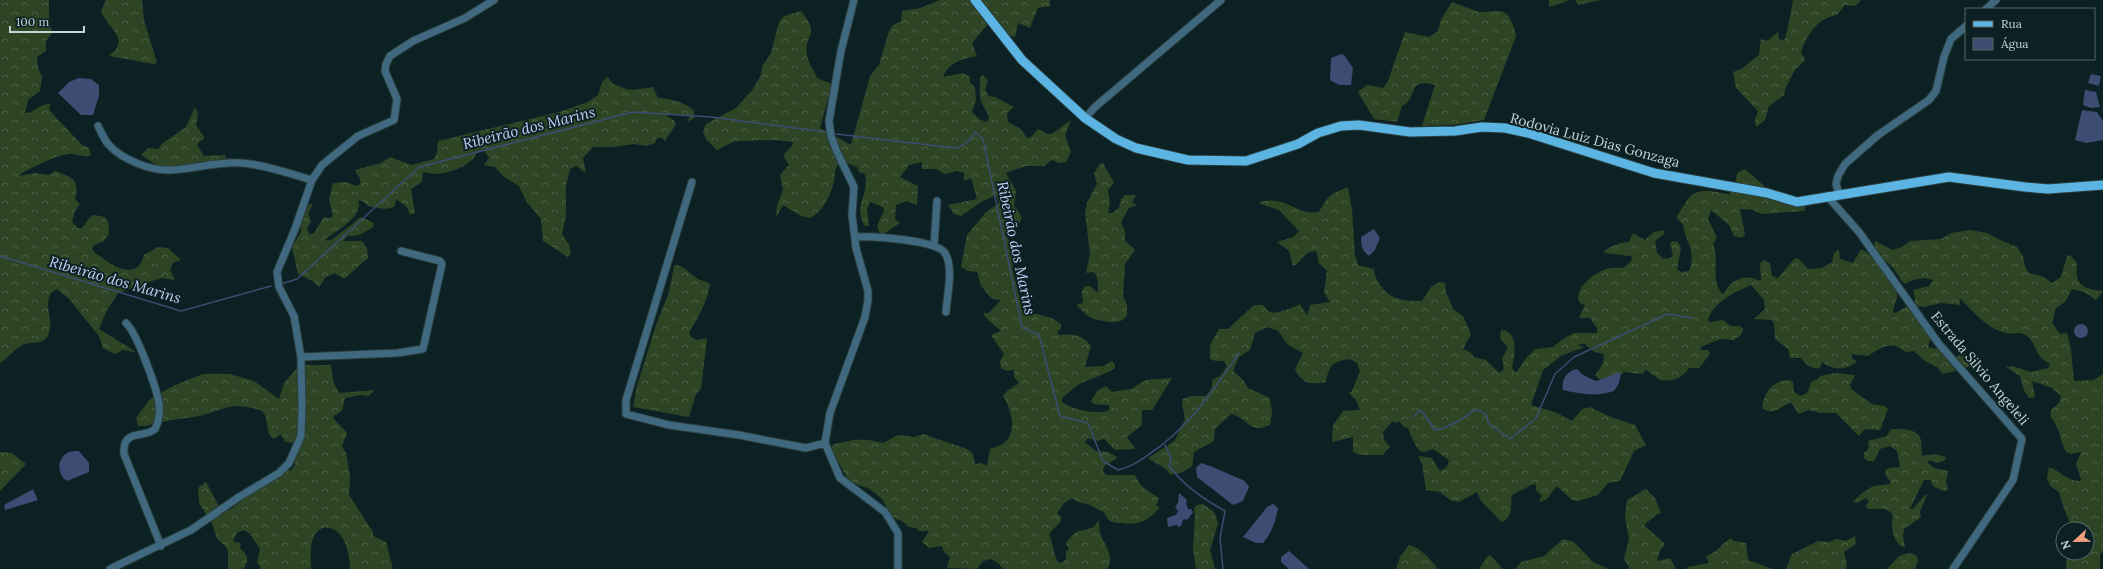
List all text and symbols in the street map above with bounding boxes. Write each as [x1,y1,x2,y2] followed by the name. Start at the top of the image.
[10,8,84,34] scale bar
[1965,8,2095,60] legend
[16,14,49,29] text: 100 m
[2001,16,2022,31] text: Rua
[2000,36,2029,51] text: Água
[461,102,597,153] water label: Ribeirão dos Marins
[1508,109,1682,171] street label: Rodovia Luiz Dias Gonzaga
[993,179,1040,316] water label: Ribeirão dos Marins
[47,252,183,307] water label: Ribeirão dos Marins
[1927,307,2033,429] street label: Estrada Silvio Angeleli
[2055,521,2095,561] north arrow
[2057,538,2074,551] text: N

